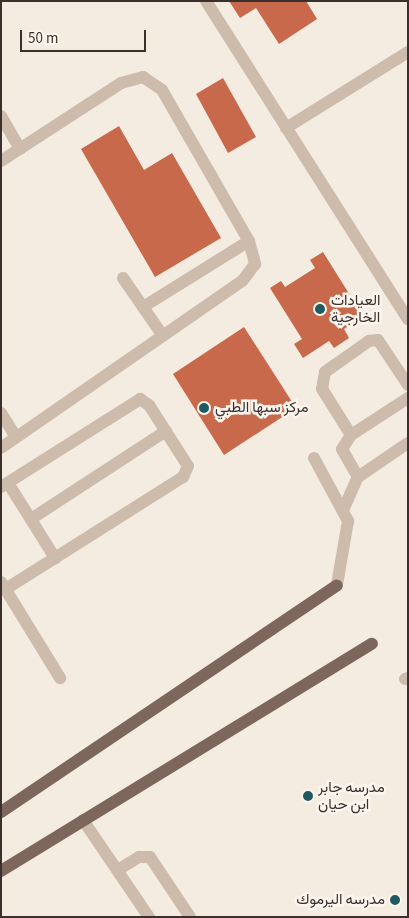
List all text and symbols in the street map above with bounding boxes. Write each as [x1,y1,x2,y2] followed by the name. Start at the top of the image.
[22,20,149,52] scale bar
[28,28,58,49] text: 50 m
[331,291,381,326] place label: العيادات الخارجية
[313,302,327,316] marker: العيادات الخارجية
[215,399,309,417] place label: مركز سبها الطبي
[197,401,211,415] marker: مركز سبها الطبي
[318,778,385,813] place label: مدرسه جابر ابن حيان
[302,790,314,802] marker: مدرسه جابر ابن حيان
[296,891,385,909] place label: مدرسه اليرموك
[389,894,401,906] marker: مدرسه اليرموك

